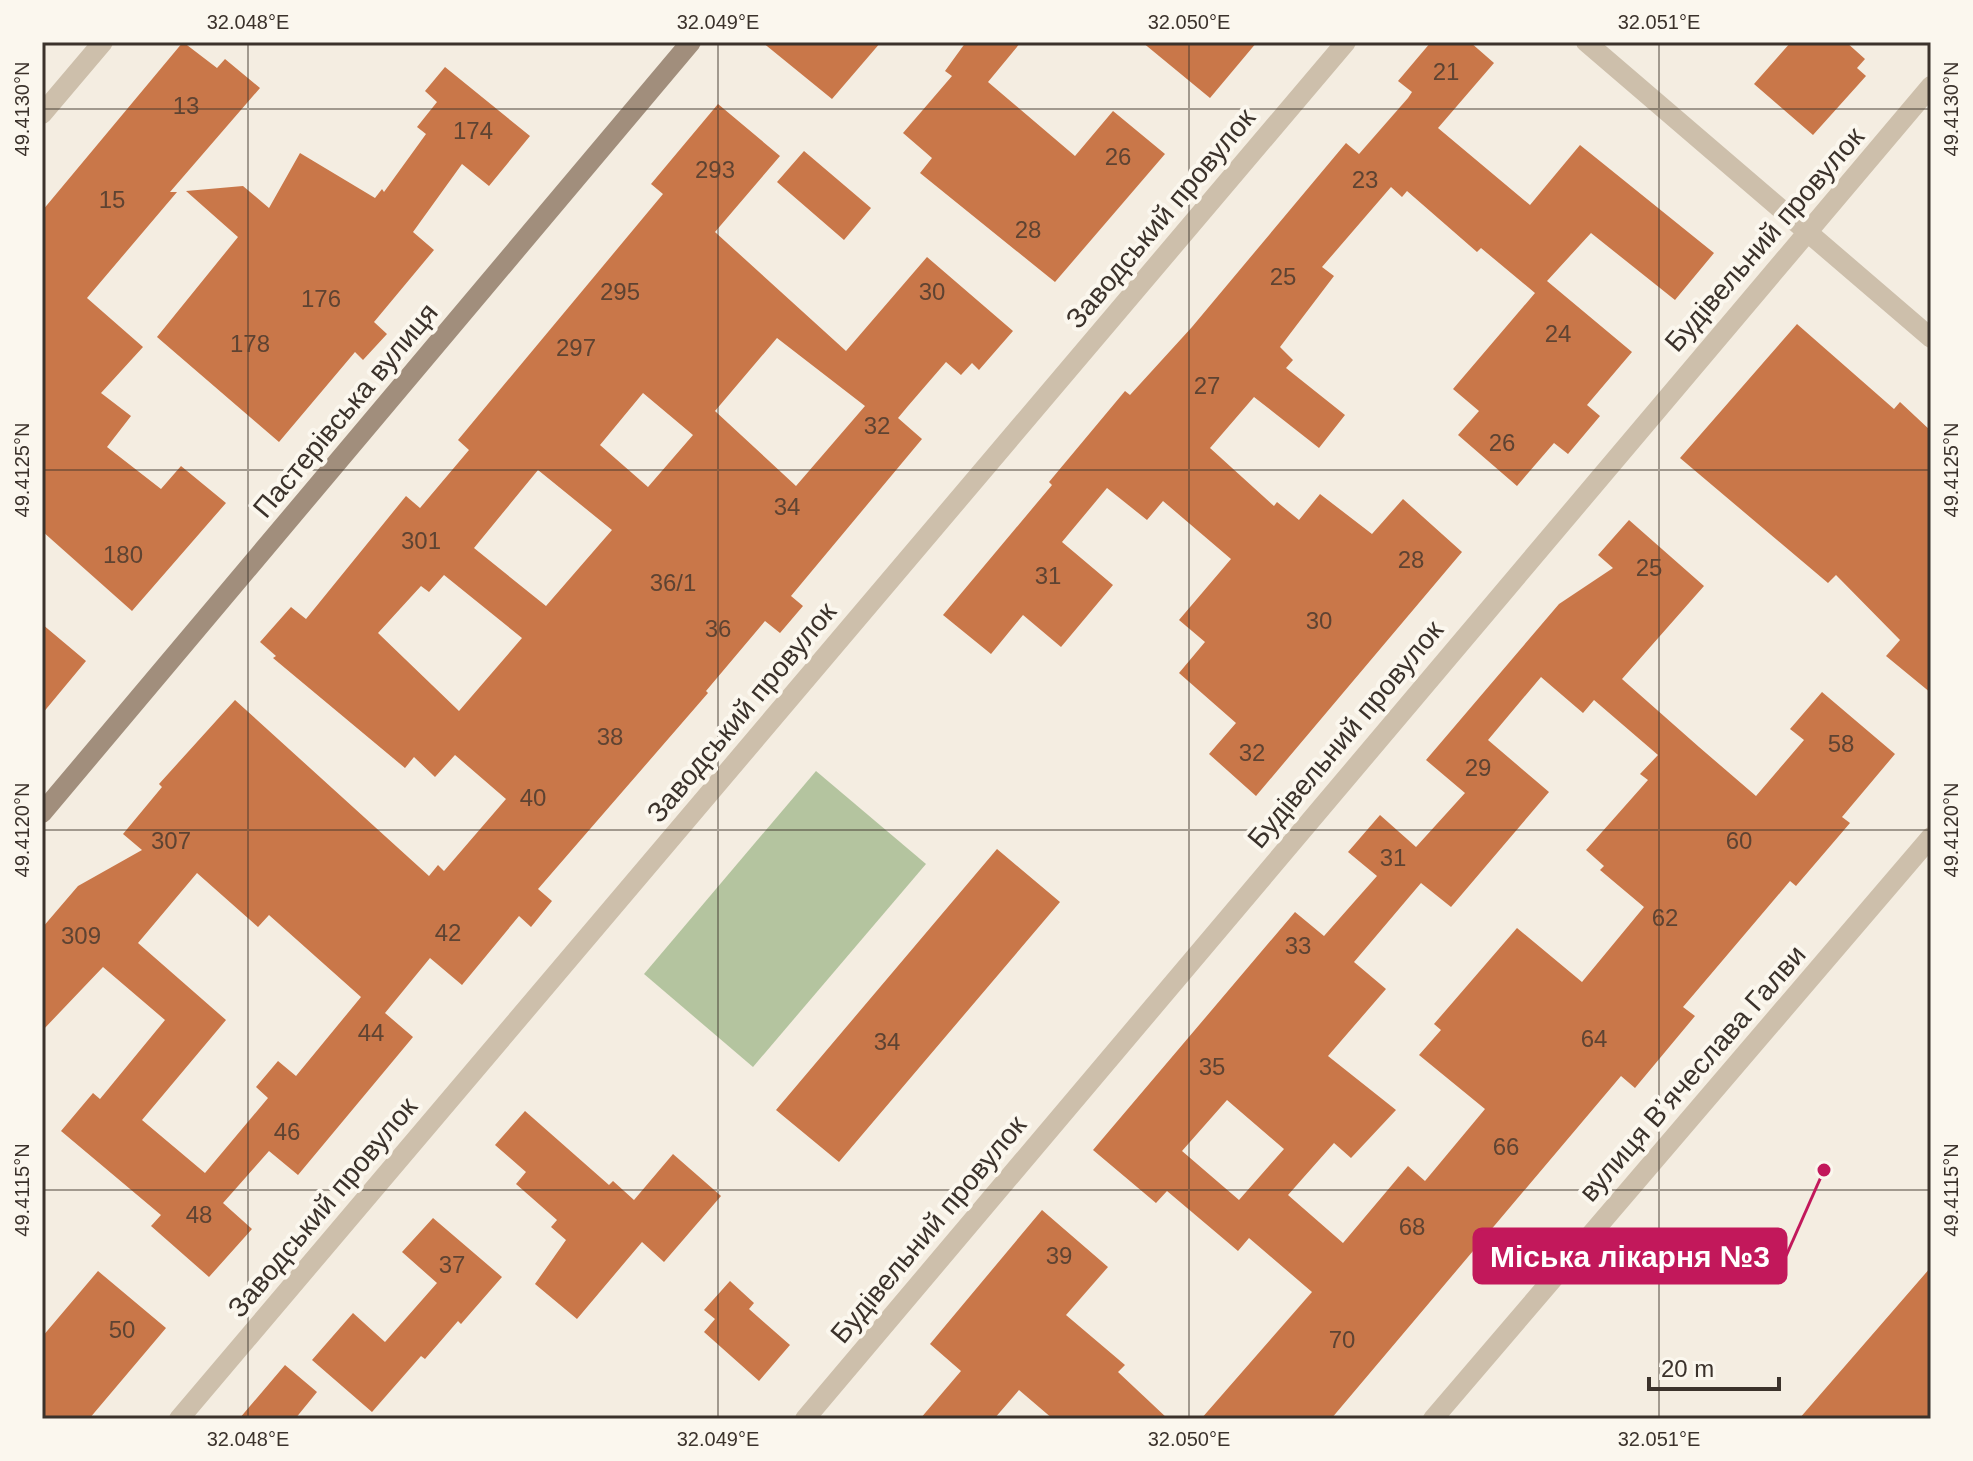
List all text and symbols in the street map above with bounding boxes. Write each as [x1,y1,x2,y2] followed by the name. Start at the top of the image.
[207,11,289,33] text: 32.048°E
[677,11,759,33] text: 32.049°E
[1148,11,1230,33] text: 32.050°E
[1618,11,1700,33] text: 32.051°E
[1433,58,1459,85] house number: 21
[11,62,33,156] text: 49.4130°N
[1940,62,1962,156] text: 49.4130°N
[173,92,199,119] house number: 13
[1060,102,1262,334] street label: Заводський провулок
[453,117,493,144] house number: 174
[1659,120,1871,358] street label: Будівельний провулок
[1105,143,1131,170] house number: 26
[695,156,735,183] house number: 293
[1352,166,1378,193] house number: 23
[99,186,125,213] house number: 15
[1015,216,1041,243] house number: 28
[1270,263,1296,290] house number: 25
[600,278,640,305] house number: 295
[919,278,945,305] house number: 30
[301,285,341,312] house number: 176
[247,297,444,524] street label: Пастерівська вулиця
[1545,320,1571,347] house number: 24
[230,330,270,357] house number: 178
[556,334,596,361] house number: 297
[1194,372,1220,399] house number: 27
[864,412,890,439] house number: 32
[11,423,33,517] text: 49.4125°N
[1940,423,1962,517] text: 49.4125°N
[1489,429,1515,456] house number: 26
[774,493,800,520] house number: 34
[401,527,441,554] house number: 301
[103,541,143,568] house number: 180
[1398,546,1424,573] house number: 28
[1636,554,1662,581] house number: 25
[1035,562,1061,589] house number: 31
[650,569,696,596] house number: 36/1
[641,596,843,828] street label: Заводський провулок
[1306,607,1332,634] house number: 30
[1241,614,1450,854] street label: Будівельний провулок
[705,615,731,642] house number: 36
[597,723,623,750] house number: 38
[1828,730,1854,757] house number: 58
[1239,739,1265,766] house number: 32
[1465,754,1491,781] house number: 29
[11,783,33,877] text: 49.4120°N
[1940,783,1962,877] text: 49.4120°N
[520,784,546,811] house number: 40
[151,827,191,854] house number: 307
[1726,827,1752,854] house number: 60
[1380,844,1406,871] house number: 31
[1652,904,1678,931] house number: 62
[435,919,461,946] house number: 42
[61,922,101,949] house number: 309
[1285,932,1311,959] house number: 33
[1573,939,1812,1208] street label: вулиця Вʼячеслава Галви
[358,1019,384,1046] house number: 44
[1581,1025,1607,1052] house number: 64
[874,1028,900,1055] house number: 34
[1199,1053,1225,1080] house number: 35
[222,1091,424,1323] street label: Заводський провулок
[824,1109,1033,1349] street label: Будівельний провулок
[274,1118,300,1145] house number: 46
[1493,1133,1519,1160] house number: 66
[11,1143,33,1237] text: 49.4115°N
[1940,1143,1962,1237] text: 49.4115°N
[186,1201,212,1228] house number: 48
[1399,1213,1425,1240] house number: 68
[1474,1229,1786,1283] callout: Міська лікарня №3
[1490,1240,1770,1273] text: Міська лікарня №3
[1046,1242,1072,1269] house number: 39
[439,1251,465,1278] house number: 37
[109,1316,135,1343] house number: 50
[1329,1326,1355,1353] house number: 70
[1649,1341,1779,1391] scale bar
[1661,1355,1714,1382] text: 20 m
[207,1428,289,1450] text: 32.048°E
[677,1428,759,1450] text: 32.049°E
[1148,1428,1230,1450] text: 32.050°E
[1618,1428,1700,1450] text: 32.051°E

